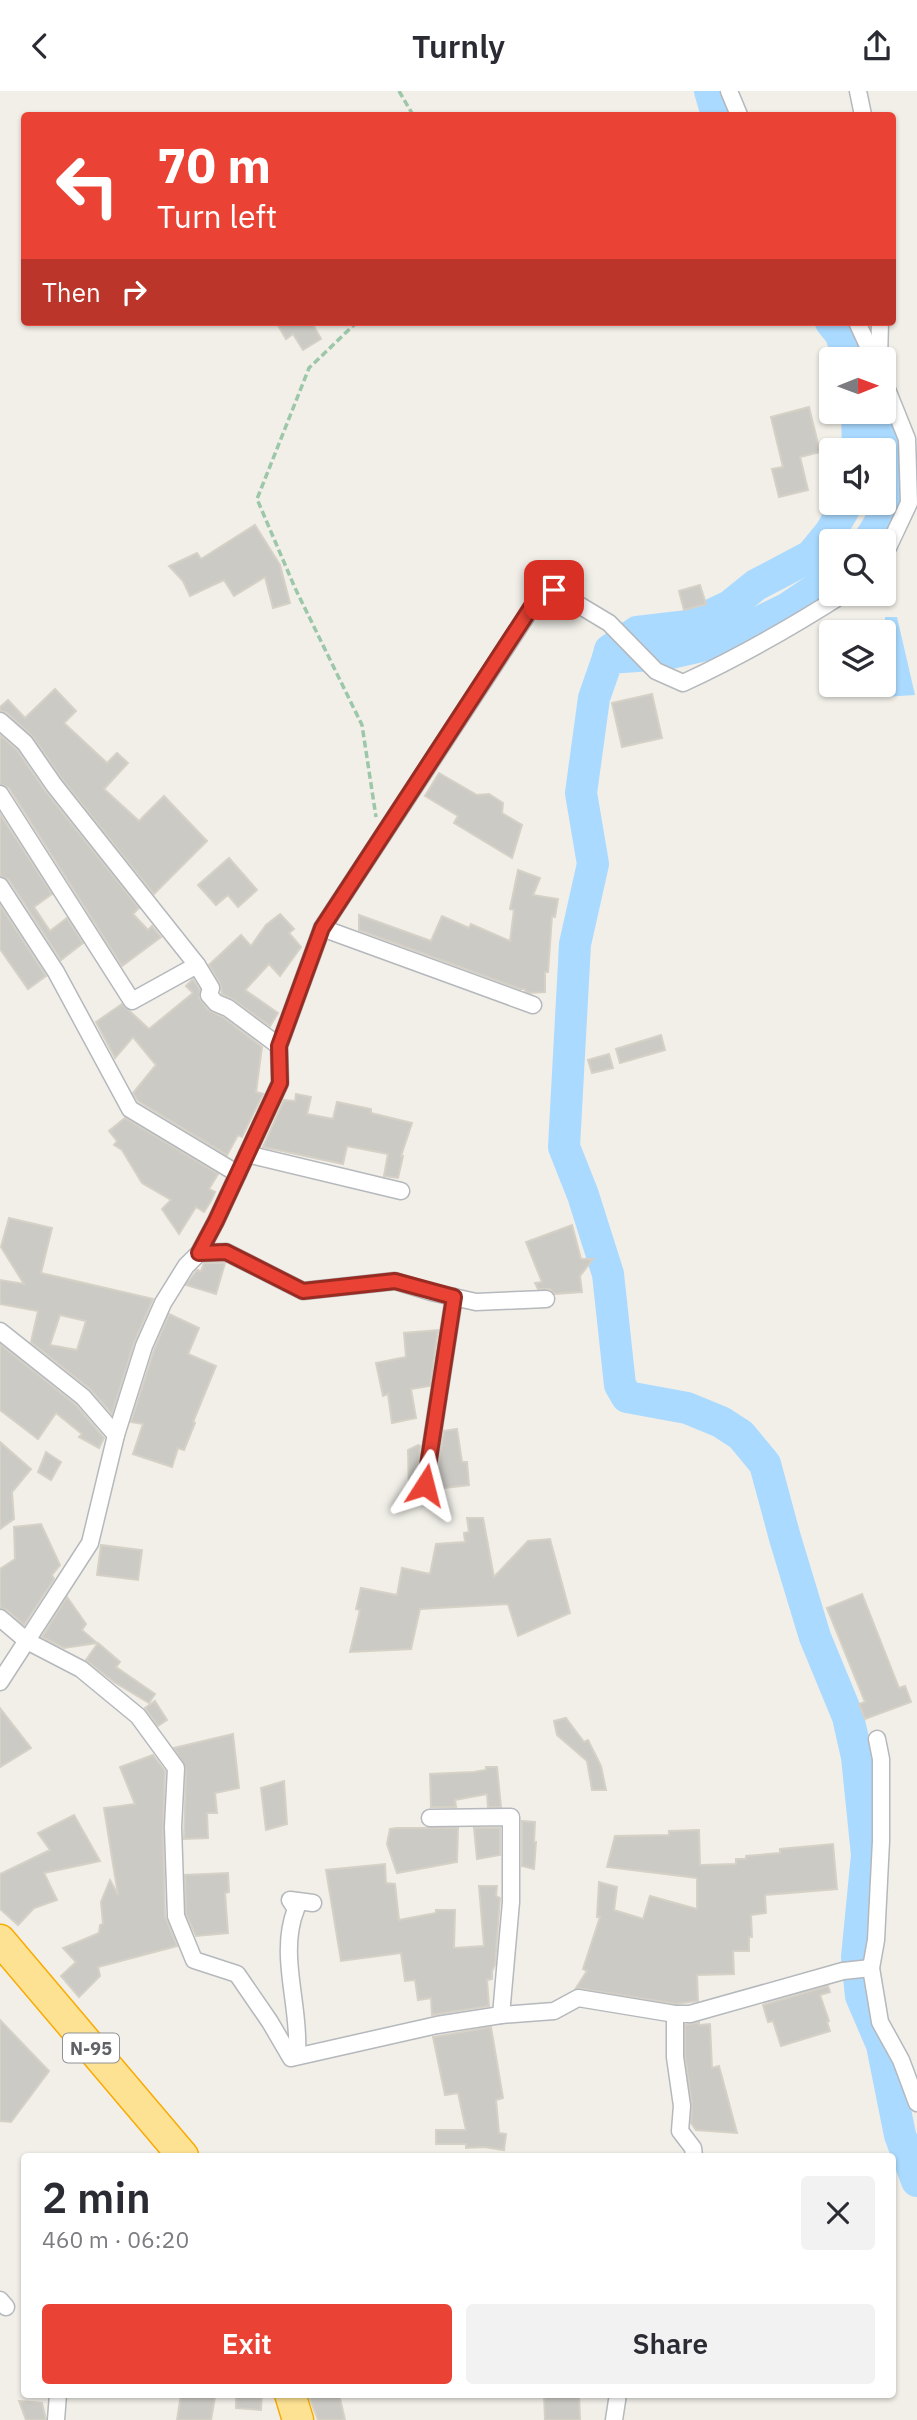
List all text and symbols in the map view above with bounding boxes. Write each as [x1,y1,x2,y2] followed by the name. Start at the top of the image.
[412,25,505,67] text: Turnly
[21,27,59,65] icon: back
[858,27,896,65] icon: share
[157,133,271,196] text: 70 m
[42,140,133,231] icon: left
[157,195,277,237] text: Turn left
[115,273,153,311] icon: right
[42,275,101,309] text: Then
[819,347,896,423] north arrow
[819,347,896,697] map controls
[819,438,896,515] button: sound
[819,529,896,606] button: search
[524,560,584,620] pin
[535,571,573,609] icon: arrive
[819,620,896,697] button: layers
[388,1448,462,1522] position arrow
[63,2033,119,2062] road number: N-95
[42,2170,151,2225] text: 2 min
[801,2176,875,2250] button: close
[42,2224,189,2254] text: 460 m · 06:20
[42,2304,452,2384] button: Exit
[466,2304,875,2384] button: Share

